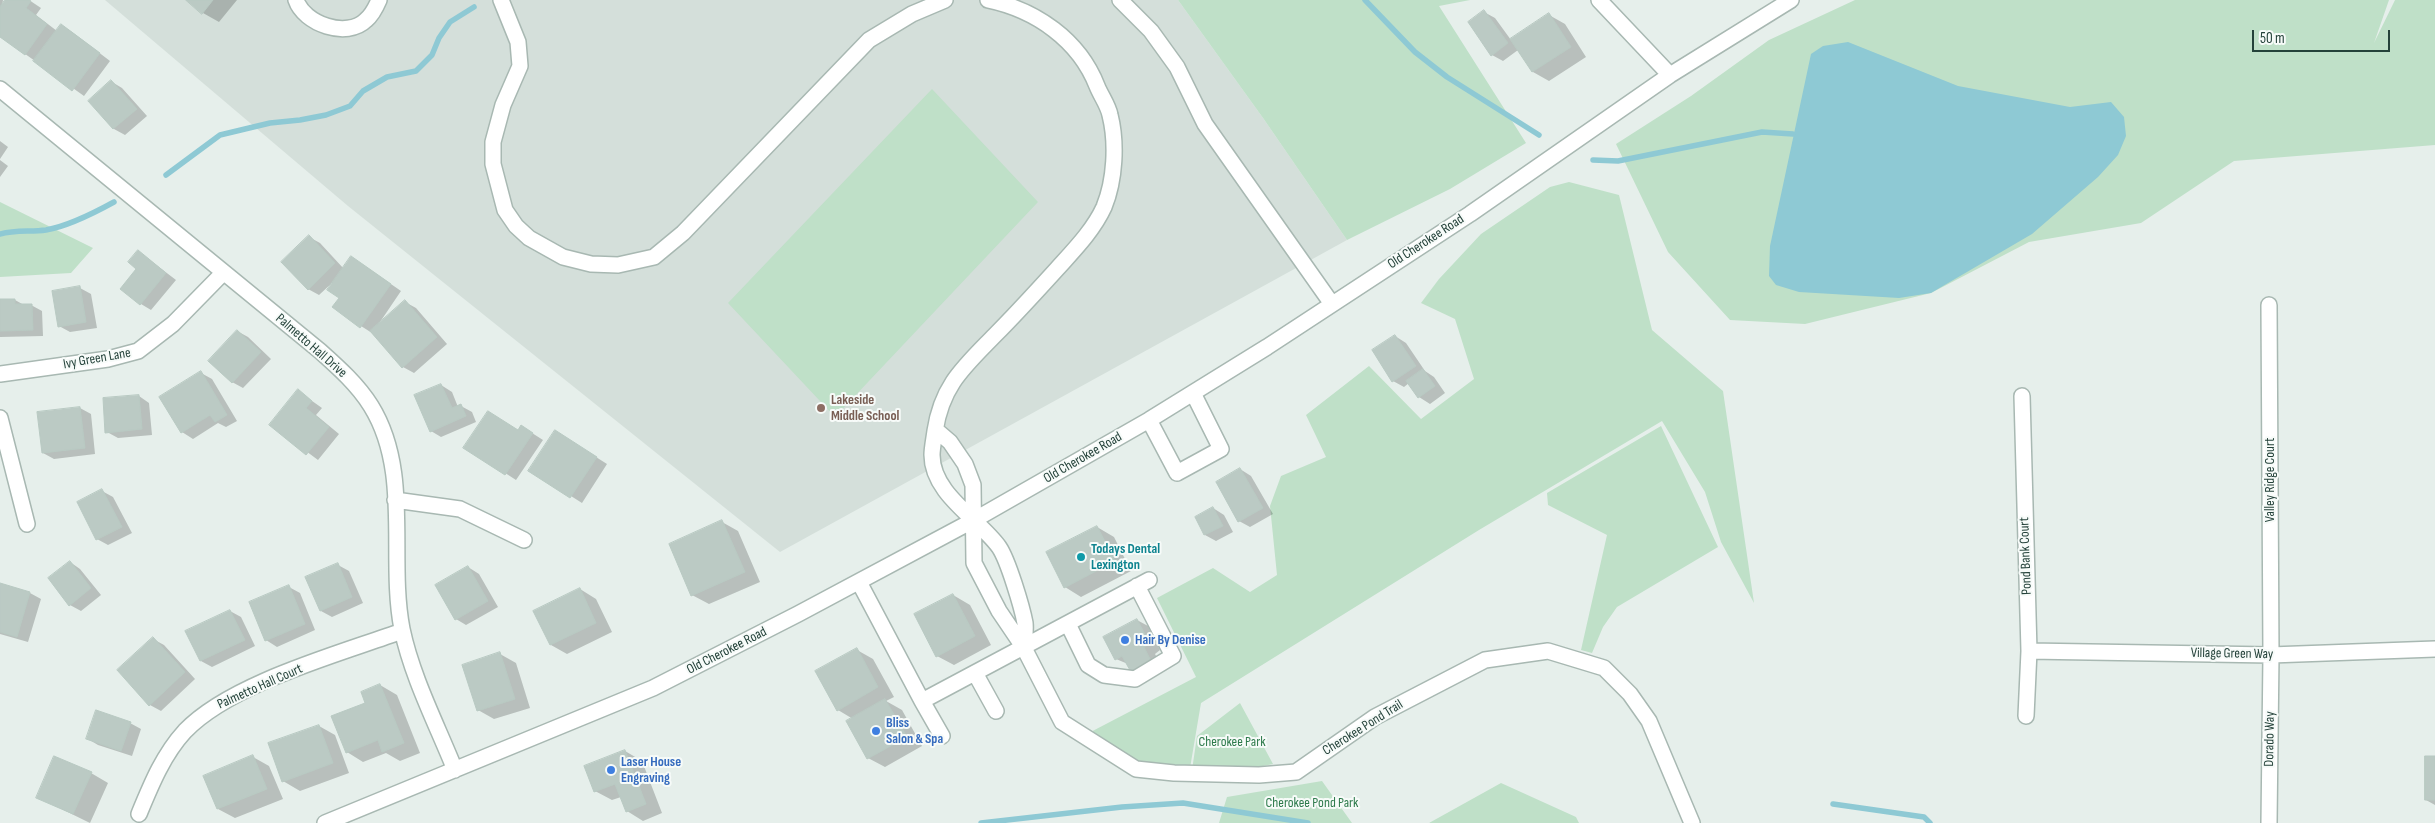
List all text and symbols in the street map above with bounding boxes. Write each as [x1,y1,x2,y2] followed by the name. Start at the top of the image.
[2255,20,2392,52] scale bar
[2260,29,2285,48] text: 50 m
[1385,211,1467,273] street label: Old Cherokee Road
[272,310,350,382] street label: Palmetto Hall Drive
[62,345,132,373] street label: Ivy Green Lane
[831,392,899,424] place label: Lakeside Middle School
[815,402,827,414] marker: Lakeside Middle School
[1041,429,1125,487] street label: Old Cherokee Road
[2262,438,2278,522] street label: Valley Ridge Court
[2016,517,2036,595] street label: Pond Bank Court
[1091,541,1160,574] place label: Todays Dental Lexington
[1075,551,1087,563] marker: Todays Dental Lexington
[684,624,770,678] street label: Old Cherokee Road
[1135,632,1206,648] place label: Hair By Denise
[1119,634,1131,646] marker: Hair By Denise
[2191,645,2273,663] street label: Village Green Way
[215,661,305,713] street label: Palmetto Hall Court
[1320,697,1406,759] street label: Cherokee Pond Trail
[2261,711,2279,767] street label: Dorado Way
[886,715,943,748] place label: Bliss Salon & Spa
[870,725,882,737] marker: Bliss Salon & Spa
[1198,734,1266,750] park label: Cherokee Park
[621,754,681,786] place label: Laser House Engraving
[605,764,617,776] marker: Laser House Engraving
[1266,795,1358,811] park label: Cherokee Pond Park

